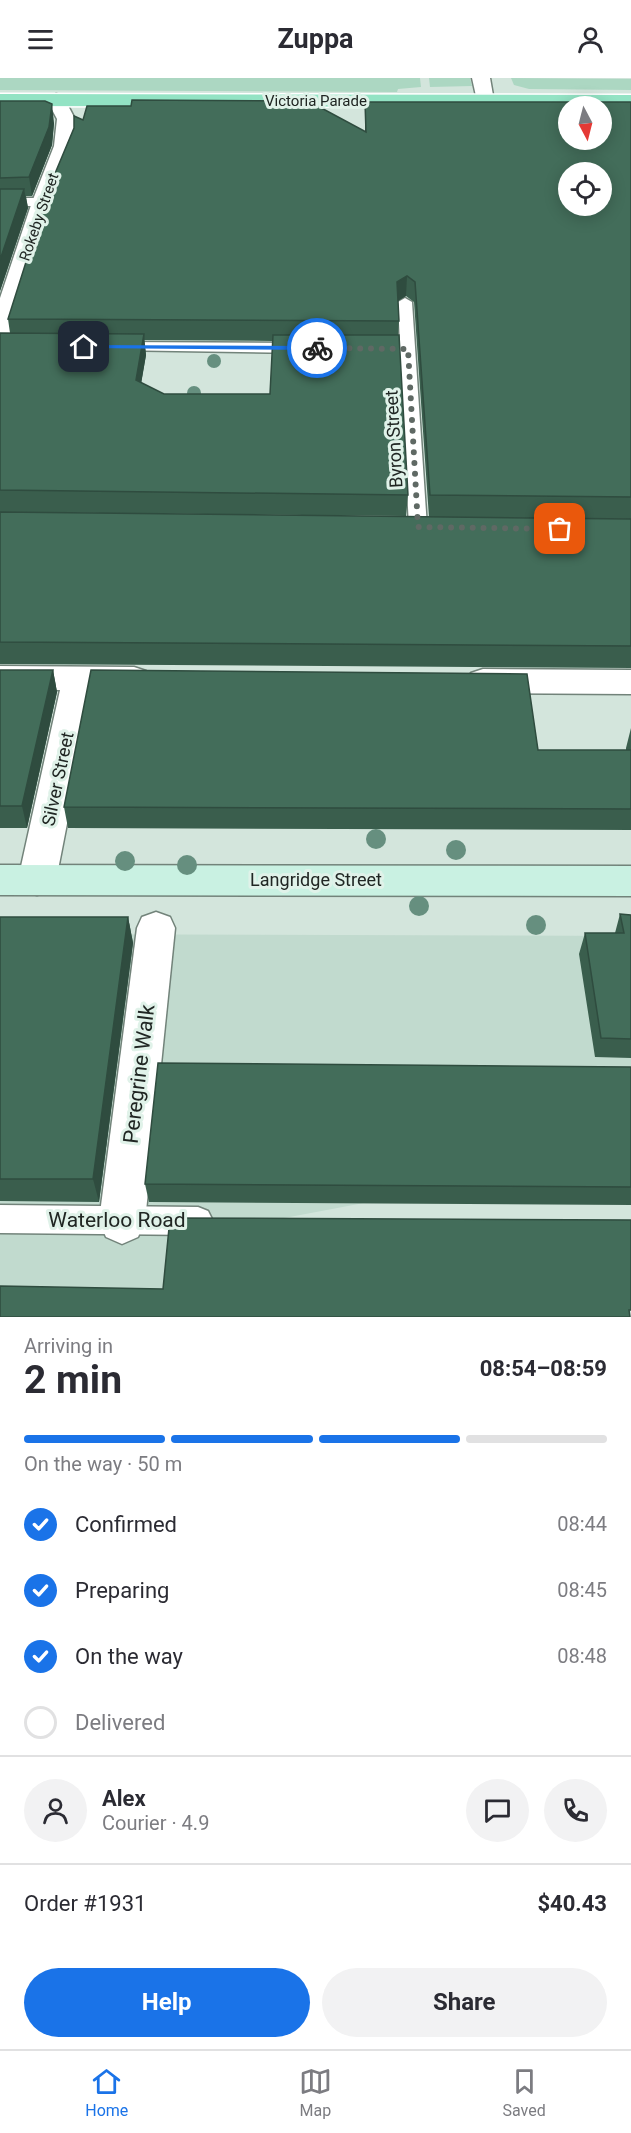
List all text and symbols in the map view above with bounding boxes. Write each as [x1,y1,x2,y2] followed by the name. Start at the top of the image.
[24,23,57,56] icon: menu
[277,23,354,55] text: Zuppa
[574,23,607,56] icon: person
[265,92,367,110] street label: Victoria Parade
[558,96,612,150] north arrow
[558,96,612,216] map controls
[558,162,612,216] button: locate
[16,171,63,263] street label: Rokeby Street
[287,318,347,378] courier
[58,321,109,372] pin
[67,330,100,363] icon: home
[301,332,334,365] icon: bike
[380,390,407,488] street label: Byron Street
[534,503,585,554] pin
[543,512,576,545] icon: bag
[37,730,78,828] street label: Silver Street
[250,869,382,890] street label: Langridge Street
[119,1003,159,1145] street label: Peregrine Walk
[48,1208,186,1232] street label: Waterloo Road
[24,1334,113,1358] text: Arriving in
[480,1356,607,1381] text: 08:54–08:59
[24,1357,122,1403] text: 2 min
[24,1452,182,1476] text: On the way · 50 m
[24,1508,57,1541] icon: check
[75,1512,177,1537] text: Confirmed
[557,1512,607,1536] text: 08:44
[24,1574,57,1607] icon: check
[75,1578,169,1603] text: Preparing
[557,1578,607,1602] text: 08:45
[24,1640,57,1673] icon: check
[75,1644,183,1669] text: On the way
[557,1644,607,1668] text: 08:48
[75,1710,165,1735] text: Delivered
[24,1779,87,1842] button: person
[466,1779,529,1842] button: chat
[544,1779,607,1842] button: phone
[102,1786,146,1811] text: Alex
[102,1811,209,1835] text: Courier · 4.9
[24,1891,146,1916] text: Order #1931
[538,1891,607,1916] text: $40.43
[24,1968,310,2037] button: Help
[322,1968,607,2037] button: Share
[85,2065,128,2120] tab: Home
[299,2065,332,2120] tab: Map
[502,2065,546,2120] tab: Saved

